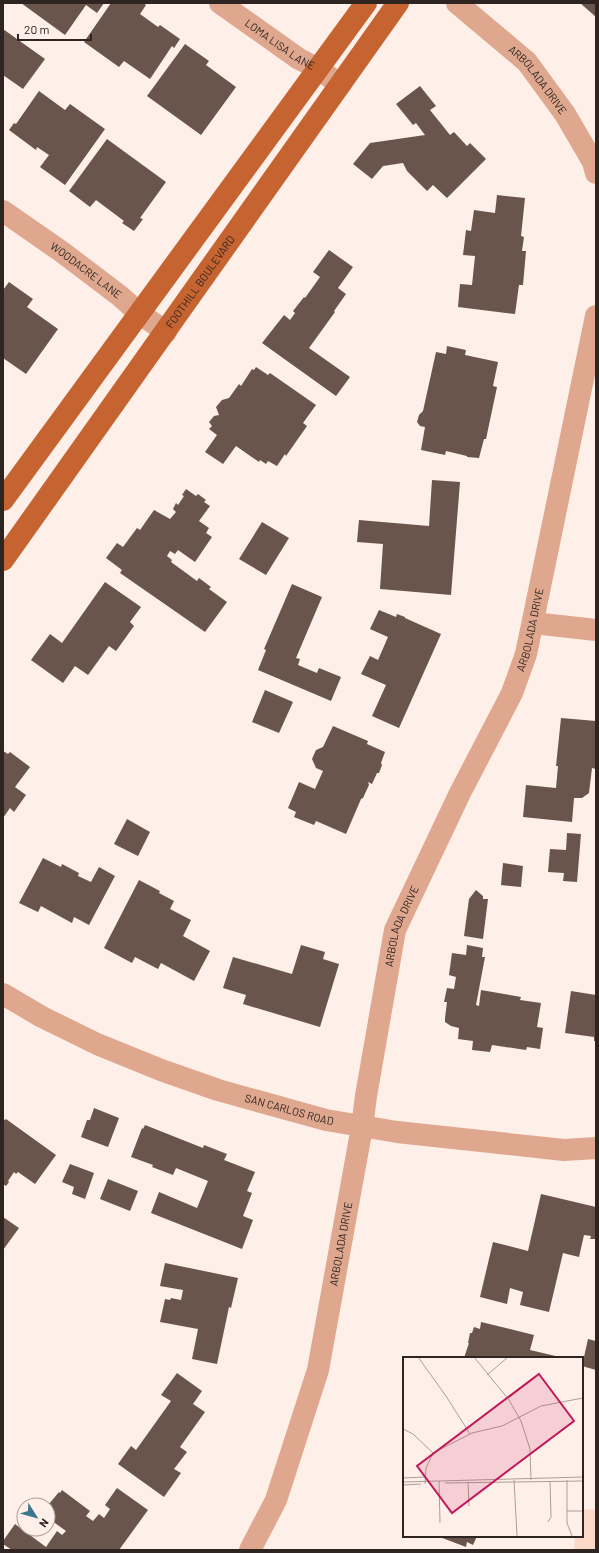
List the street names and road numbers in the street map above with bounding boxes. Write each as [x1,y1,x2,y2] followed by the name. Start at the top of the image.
[243,16,318,72] street label: LOMA LISA LANE
[506,42,570,117] street label: ARBOLADA DRIVE
[163,233,237,330] street label: FOOTHILL BOULEVARD
[48,239,125,301] street label: WOODACRE LANE
[513,586,546,673] street label: ARBOLADA DRIVE
[382,883,421,968] street label: ARBOLADA DRIVE
[244,1091,335,1127] street label: SAN CARLOS ROAD
[326,1200,354,1287] street label: ARBOLADA DRIVE

